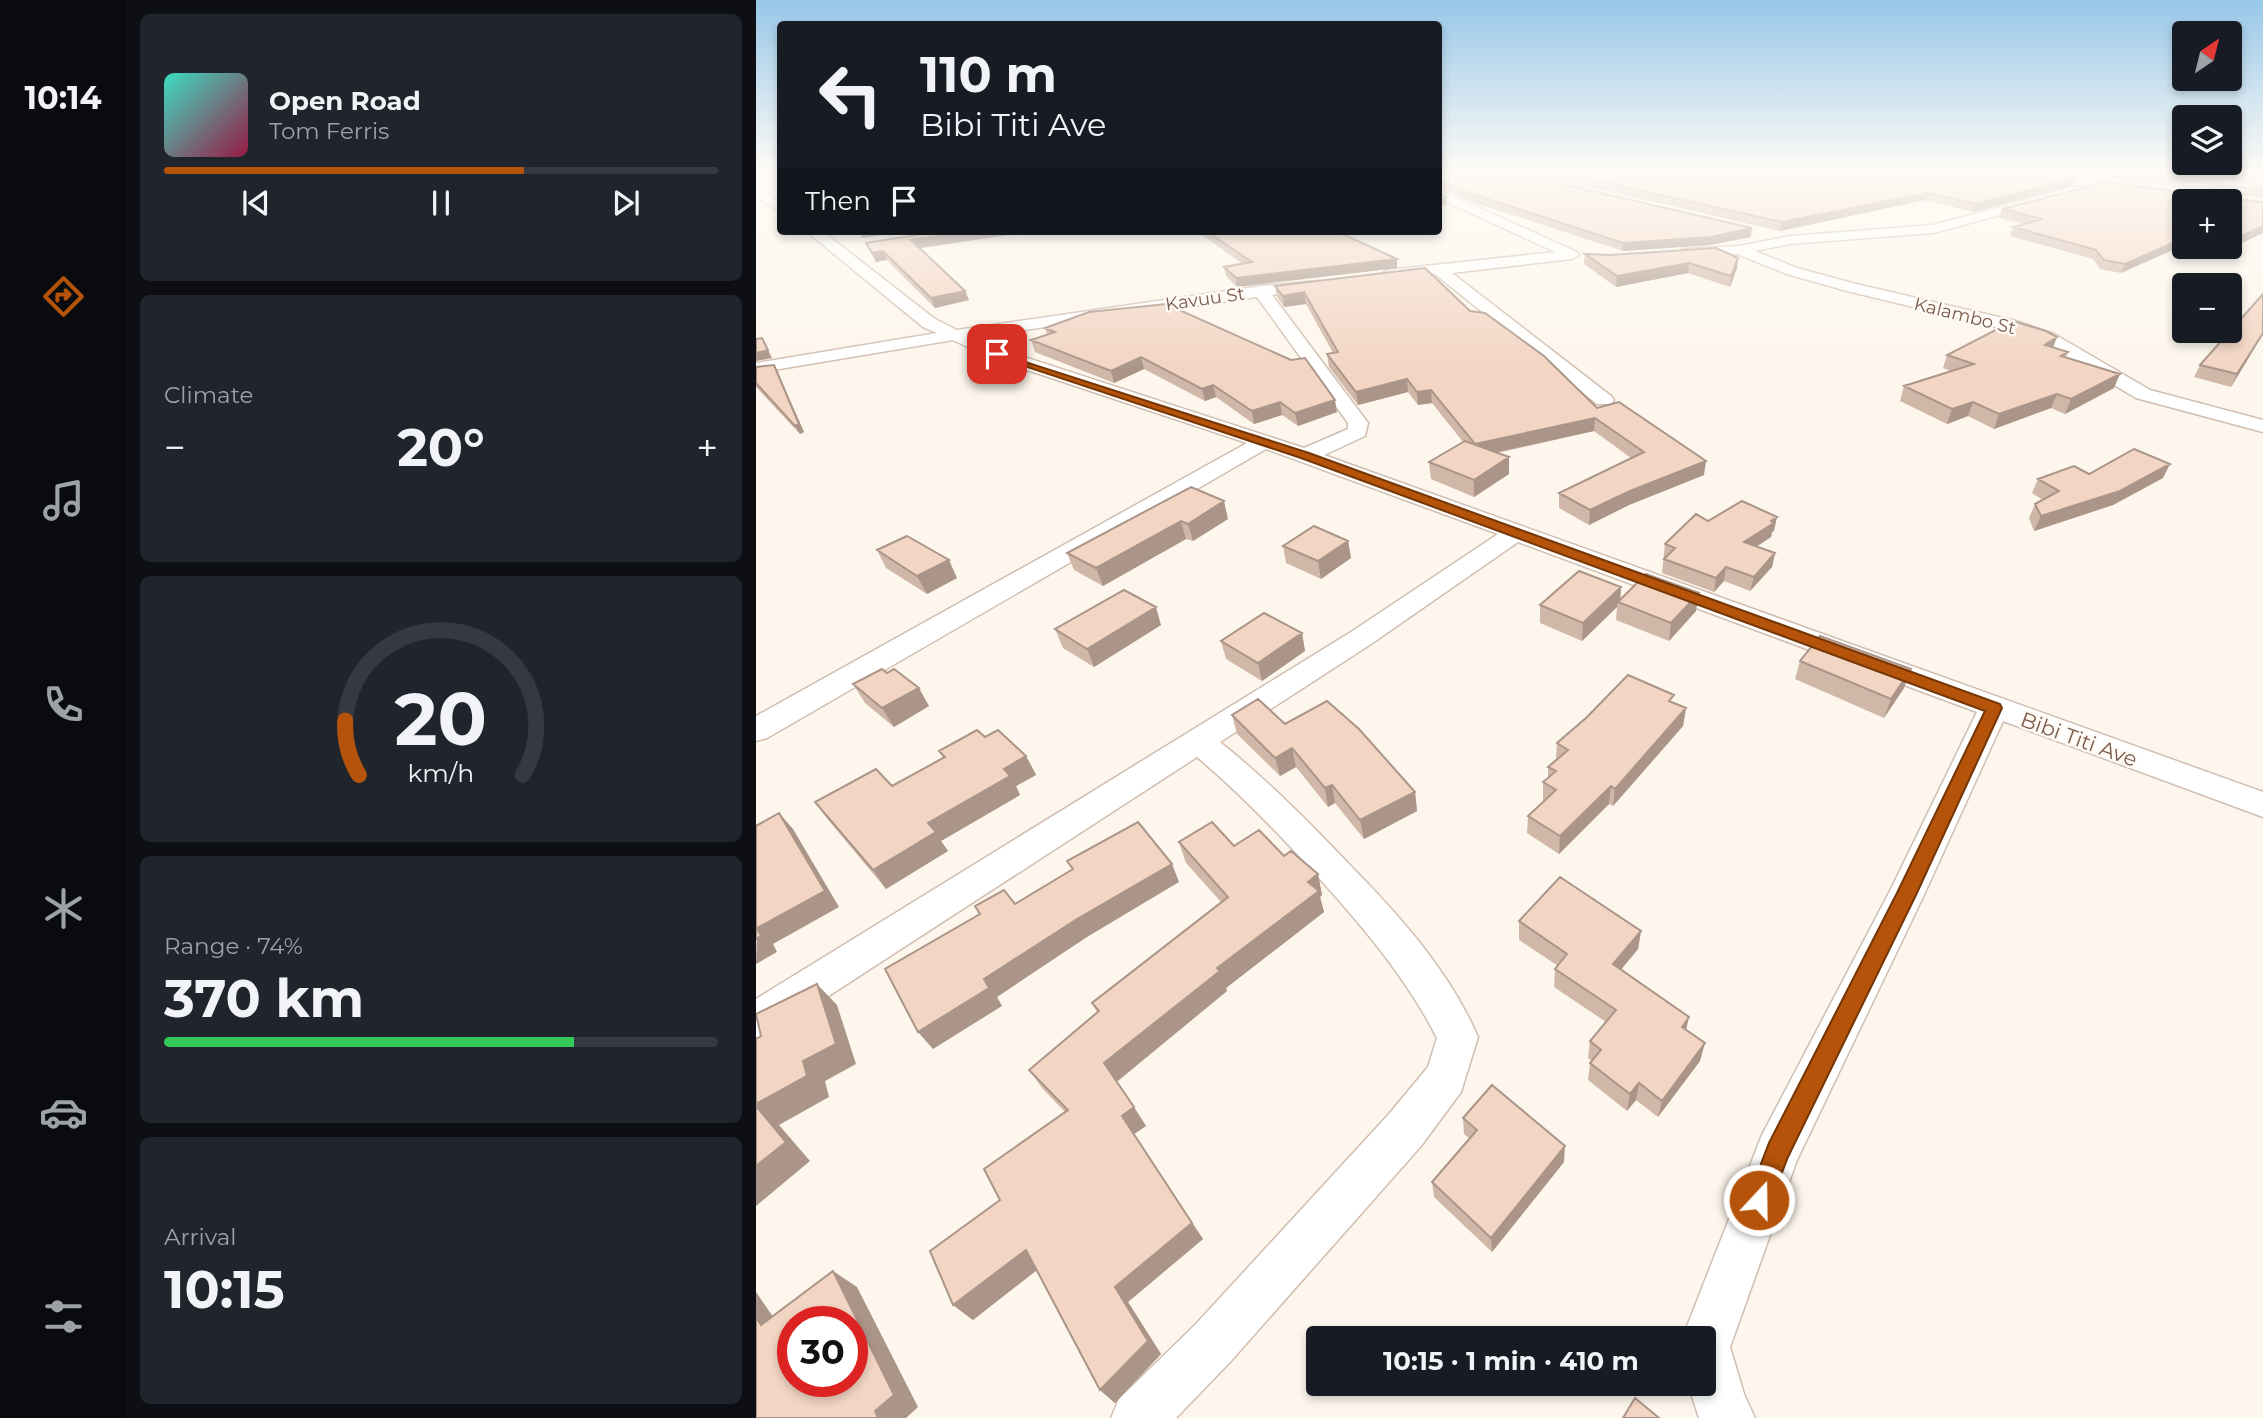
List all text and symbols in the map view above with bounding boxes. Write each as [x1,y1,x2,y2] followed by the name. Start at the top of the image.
[2172,21,2242,91] north arrow
[2172,21,2242,343] map controls
[920,45,1057,104] text: 110 m
[805,49,896,140] icon: left
[24,78,102,117] text: 10:14
[269,85,421,117] text: Open Road
[920,105,1106,144] text: Bibi Titi Ave
[2172,105,2242,175] button: layers
[269,117,389,145] text: Tom Ferris
[885,182,923,220] icon: arrive
[237,184,275,222] icon: previous
[422,184,460,222] icon: pause
[607,184,645,222] icon: next
[805,185,871,217] text: Then
[2172,189,2242,259] button: +
[39,272,88,321] icon: directions
[2172,273,2242,343] button: −
[1164,283,1246,315] street label: Kavuu St
[1912,293,2018,339] street label: Kalambo St
[967,324,1027,384] pin
[978,335,1016,373] icon: arrive
[164,381,253,409] text: Climate
[397,416,485,479] text: 20°
[164,424,186,471] text: −
[696,424,718,471] text: +
[39,476,88,525] icon: music
[395,675,487,763] text: 20
[39,680,88,729] icon: phone
[2017,706,2141,772] street label: Bibi Titi Ave
[408,758,474,788] text: km/h
[39,884,88,933] icon: climate
[164,932,303,960] text: Range · 74%
[164,967,364,1030] text: 370 km
[39,1088,88,1137] icon: car
[1722,1163,1796,1237] position arrow
[164,1223,237,1251] text: Arrival
[164,1258,285,1321] text: 10:15
[39,1292,88,1341] icon: filters
[777,1306,868,1397] speed limit sign: 30
[1383,1345,1639,1377] text: 10:15 · 1 min · 410 m

